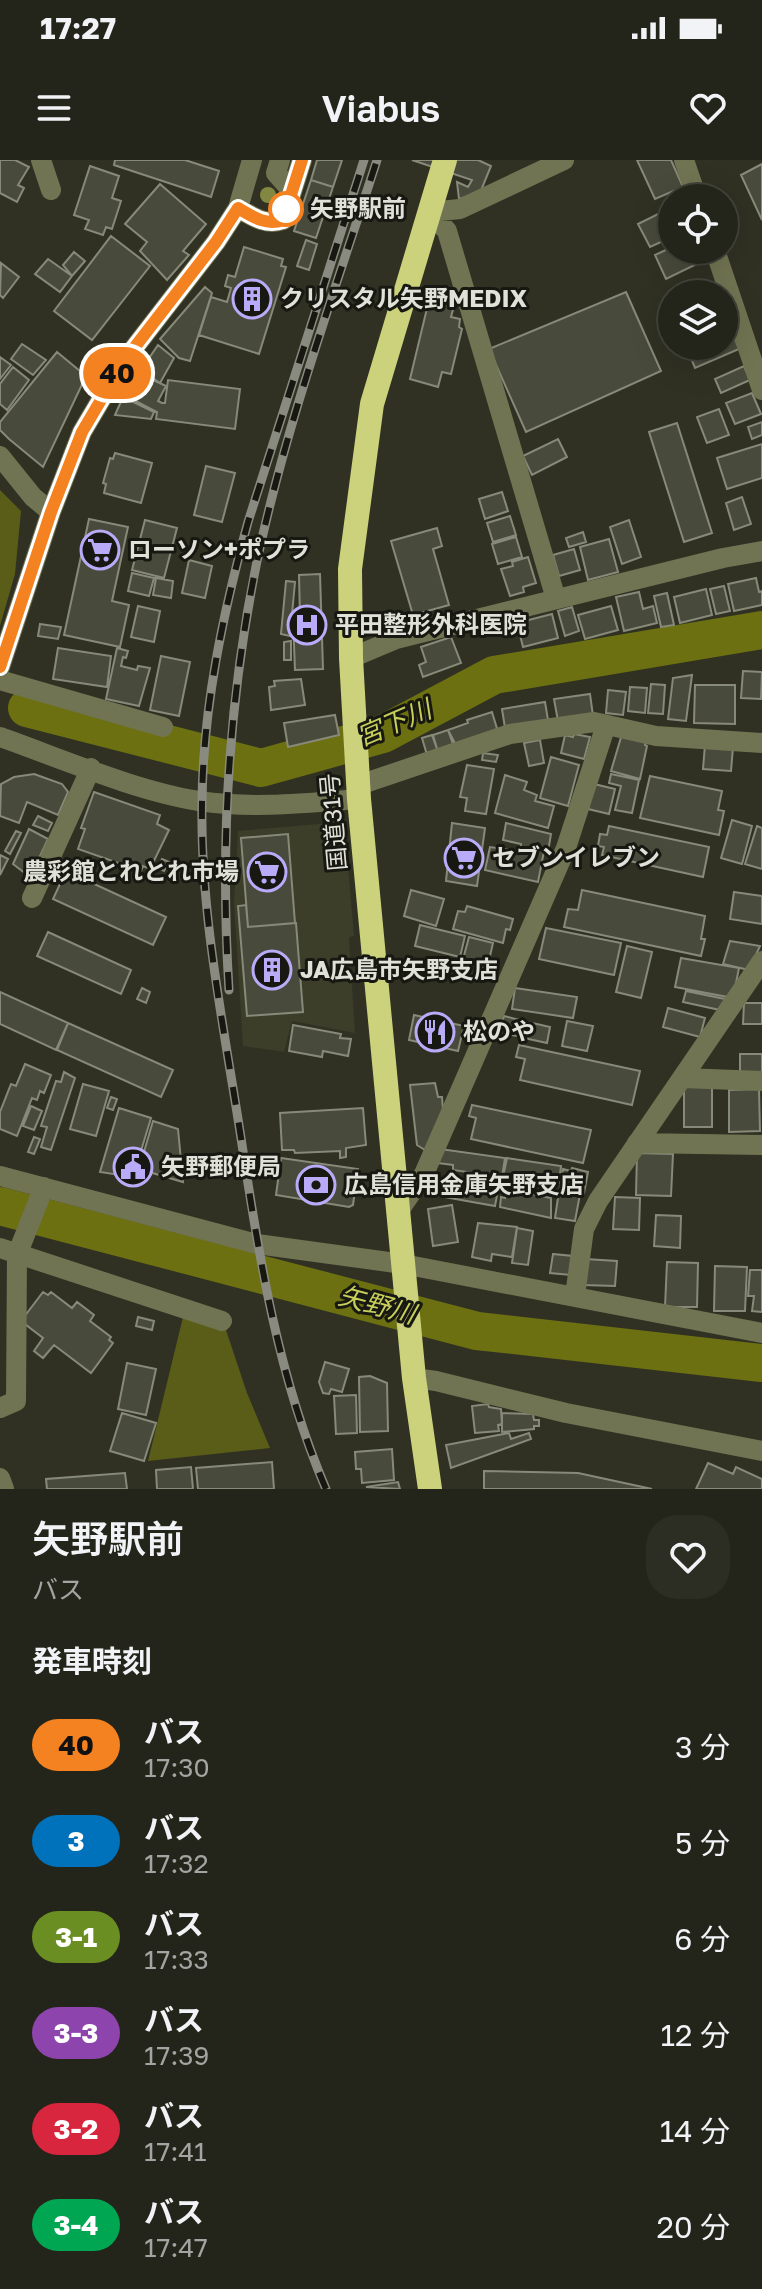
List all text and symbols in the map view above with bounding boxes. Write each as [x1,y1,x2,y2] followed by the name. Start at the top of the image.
[40,10,116,46] text: 17:27
[32,86,76,130] icon: menu
[686,86,730,130] icon: heart
[322,87,440,130] text: Viabus
[658,184,738,360] map controls
[658,184,738,264] button: locate
[269,192,303,226] marker: 矢野駅前
[310,193,406,222] place label: 矢野駅前
[231,278,273,320] building icon: クリスタル矢野MEDIX
[658,280,738,360] button: layers
[280,283,527,312] place label: クリスタル矢野MEDIX
[81,347,153,399] line badge: 40
[99,356,135,389] text: 40
[79,529,121,571] supermarket icon: ローソン+ポプラ
[128,534,310,563] place label: ローソン+ポプラ
[286,604,328,646] hospital icon: 平田整形外科医院
[335,609,527,638] place label: 平田整形外科医院
[352,692,439,752] water label: 宮下川
[314,772,351,872] street label: 国道31号
[443,837,485,879] supermarket icon: セブンイレブン
[492,842,660,871] place label: セブンイレブン
[246,851,288,893] supermarket icon: 農彩館とれとれ市場
[23,856,239,885] place label: 農彩館とれとれ市場
[251,949,293,991] building icon: JA広島市矢野支店
[300,954,498,983] place label: JA広島市矢野支店
[414,1011,456,1053] restaurant icon: 松のや
[463,1016,535,1045] place label: 松のや
[112,1146,154,1188] public building icon: 矢野郵便局
[161,1151,281,1180] place label: 矢野郵便局
[295,1164,337,1206] bank icon: 広島信用金庫矢野支店
[344,1169,584,1198] place label: 広島信用金庫矢野支店
[335,1279,422,1330] water label: 矢野川
[646,1515,730,1599] button: heart
[32,1516,184,1561] text: 矢野駅前
[32,1574,84,1605] text: バス
[32,1643,152,1679] text: 発車時刻
[144,1714,204,1750] text: バス
[58,1728,94,1761] text: 40
[675,1729,730,1765] text: 3 分
[144,1752,210,1783] text: 17:30
[144,1810,204,1846] text: バス
[67,1824,85,1857] text: 3
[675,1825,730,1861] text: 5 分
[144,1848,208,1879] text: 17:32
[144,1906,204,1942] text: バス
[55,1920,97,1953] text: 3-1
[674,1921,730,1957] text: 6 分
[144,1944,209,1975] text: 17:33
[144,2002,204,2038] text: バス
[54,2016,98,2049] text: 3-3
[661,2017,730,2053] text: 12 分
[144,2040,209,2071] text: 17:39
[144,2098,204,2134] text: バス
[54,2112,98,2145] text: 3-2
[660,2113,730,2149] text: 14 分
[144,2136,207,2167] text: 17:41
[144,2194,204,2230] text: バス
[53,2208,99,2241] text: 3-4
[657,2209,730,2245] text: 20 分
[144,2232,208,2263] text: 17:47

